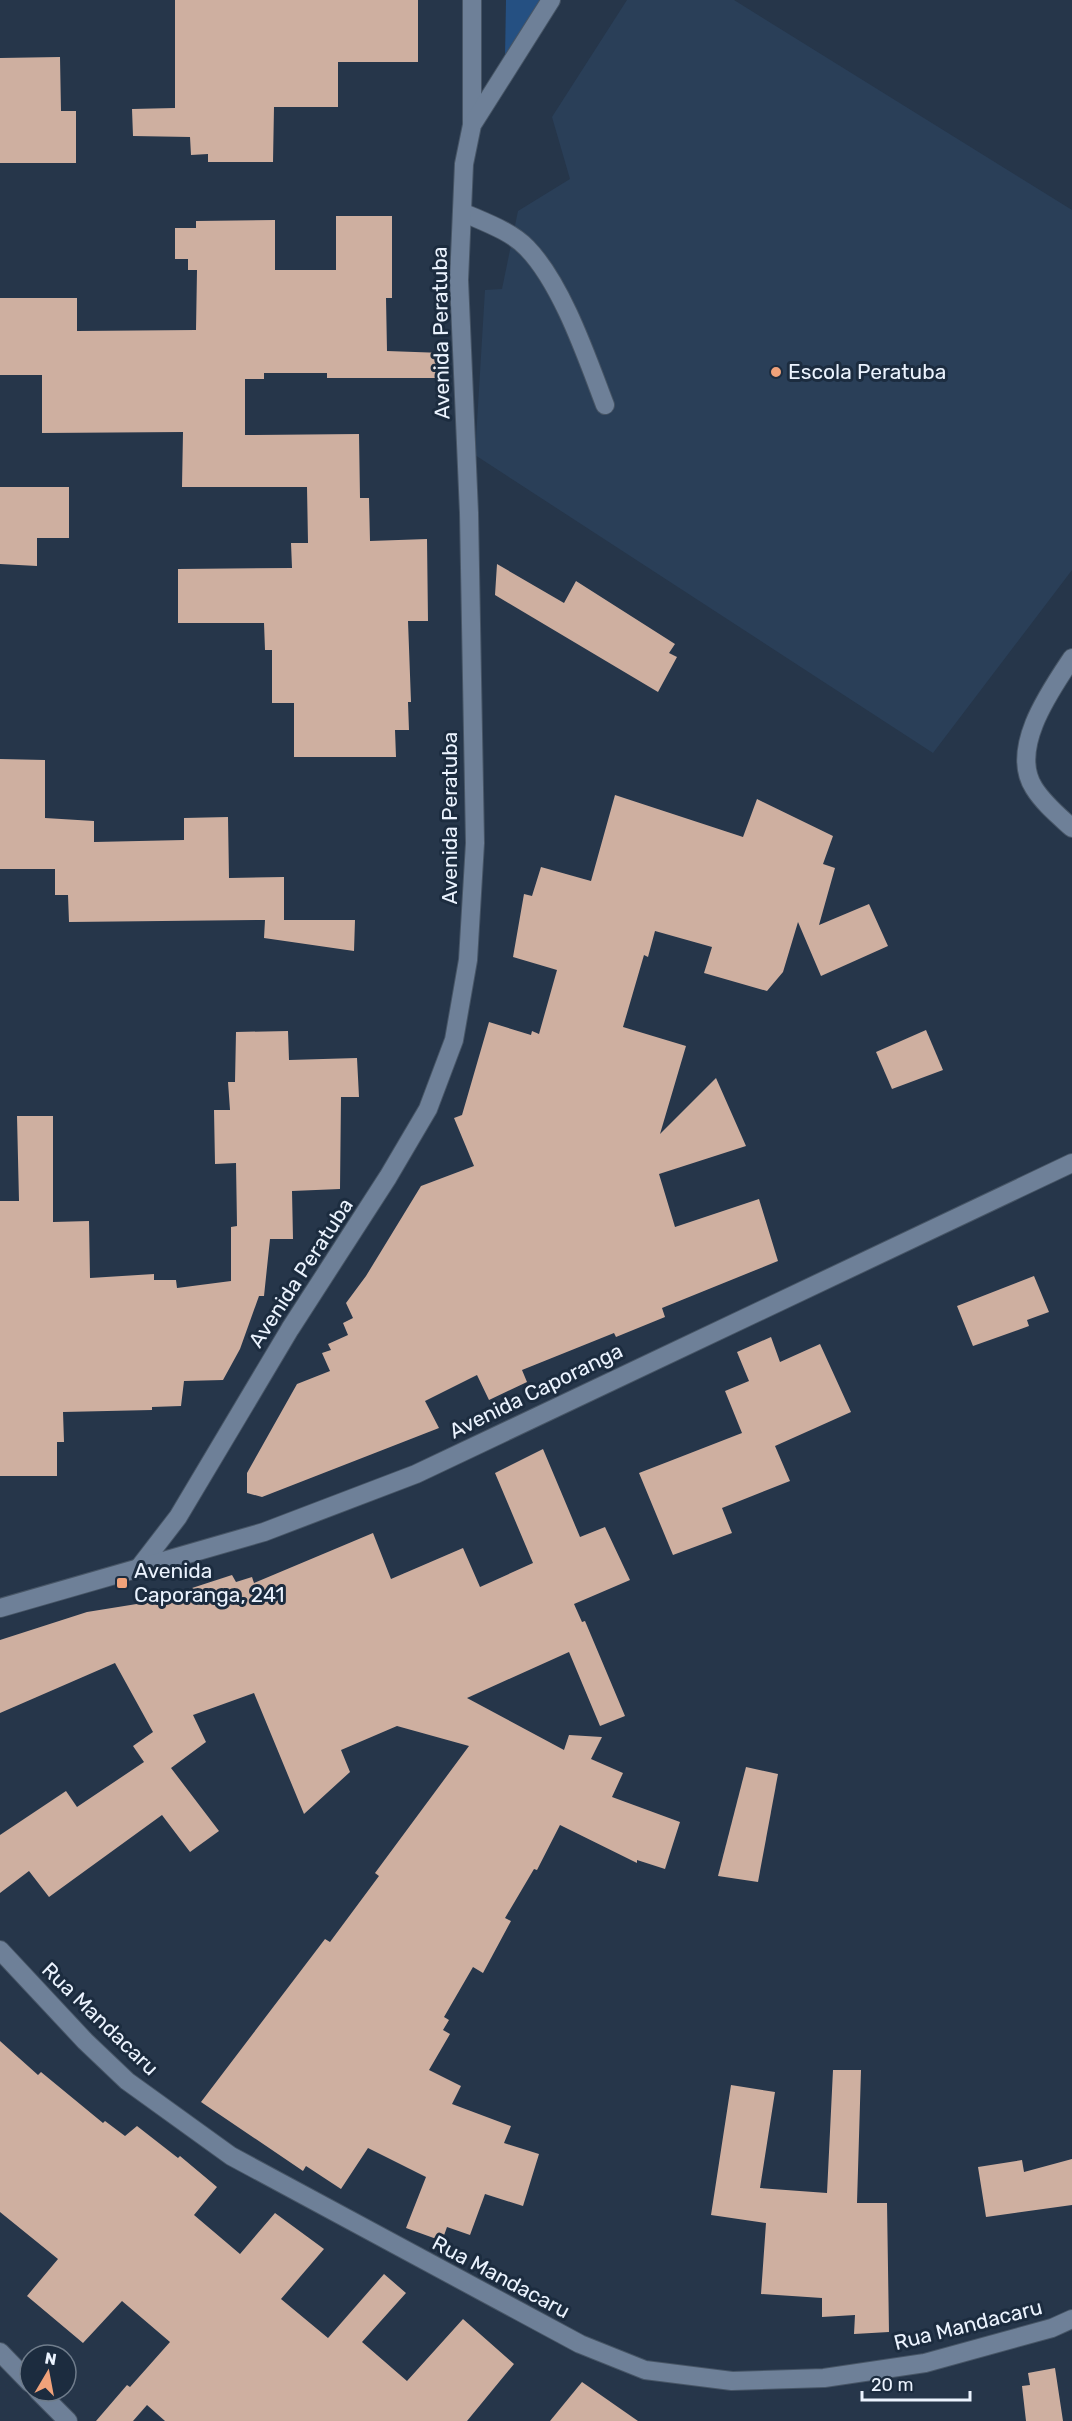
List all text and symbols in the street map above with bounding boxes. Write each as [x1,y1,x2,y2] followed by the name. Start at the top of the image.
[426,246,455,420] street label: Avenida Peratuba
[788,359,946,384] place label: Escola Peratuba
[769,365,783,379] marker: Escola Peratuba
[437,732,462,904] street label: Avenida Peratuba
[243,1193,358,1352] street label: Avenida Peratuba
[445,1338,627,1443] street label: Avenida Caporanga
[134,1558,285,1607] place label: Avenida Caporanga, 241
[115,1576,129,1590] marker: Avenida Caporanga, 241
[37,1957,164,2080] street label: Rua Mandacaru
[428,2230,574,2323] street label: Rua Mandacaru
[891,2294,1045,2355] street label: Rua Mandacaru
[18,2343,78,2403] north arrow
[43,2348,58,2369] text: N
[862,2364,970,2402] scale bar
[871,2374,913,2396] text: 20 m

